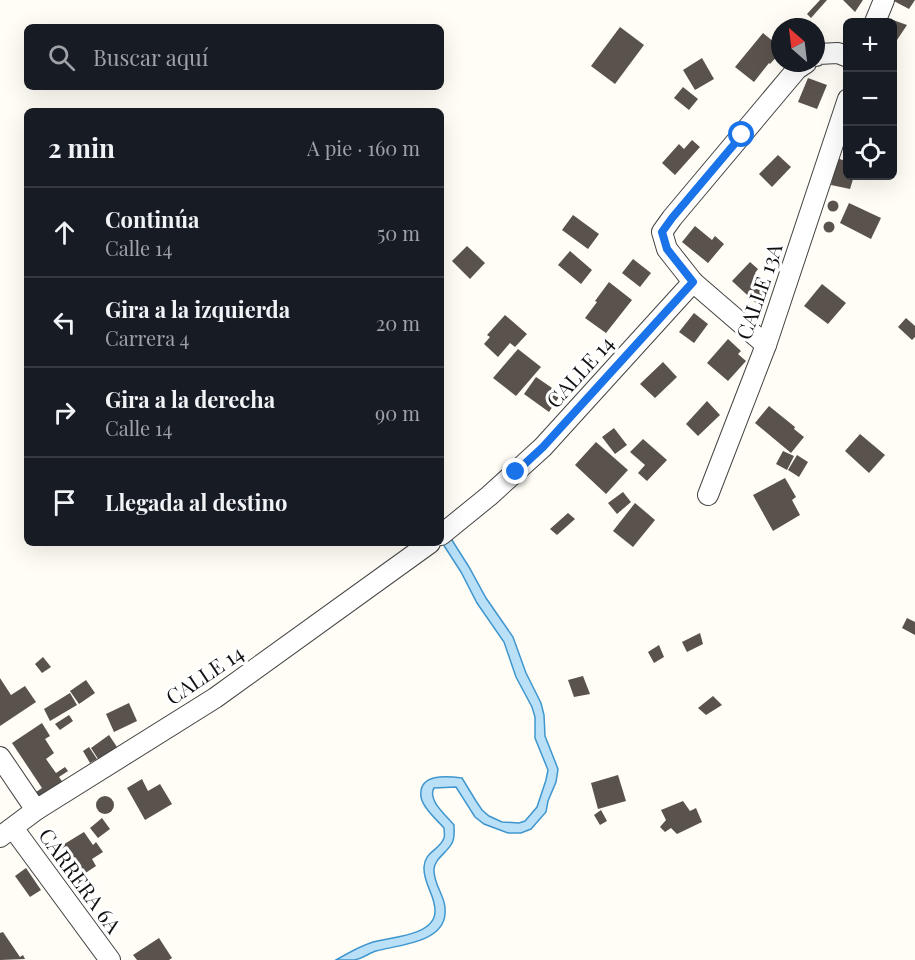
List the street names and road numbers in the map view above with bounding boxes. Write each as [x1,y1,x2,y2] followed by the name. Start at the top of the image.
[728,238,788,343] street label: CALLE 13A
[539,329,619,413] street label: CALLE 14
[160,638,248,710] street label: CALLE 14
[33,822,129,939] street label: CARRERA 6A

